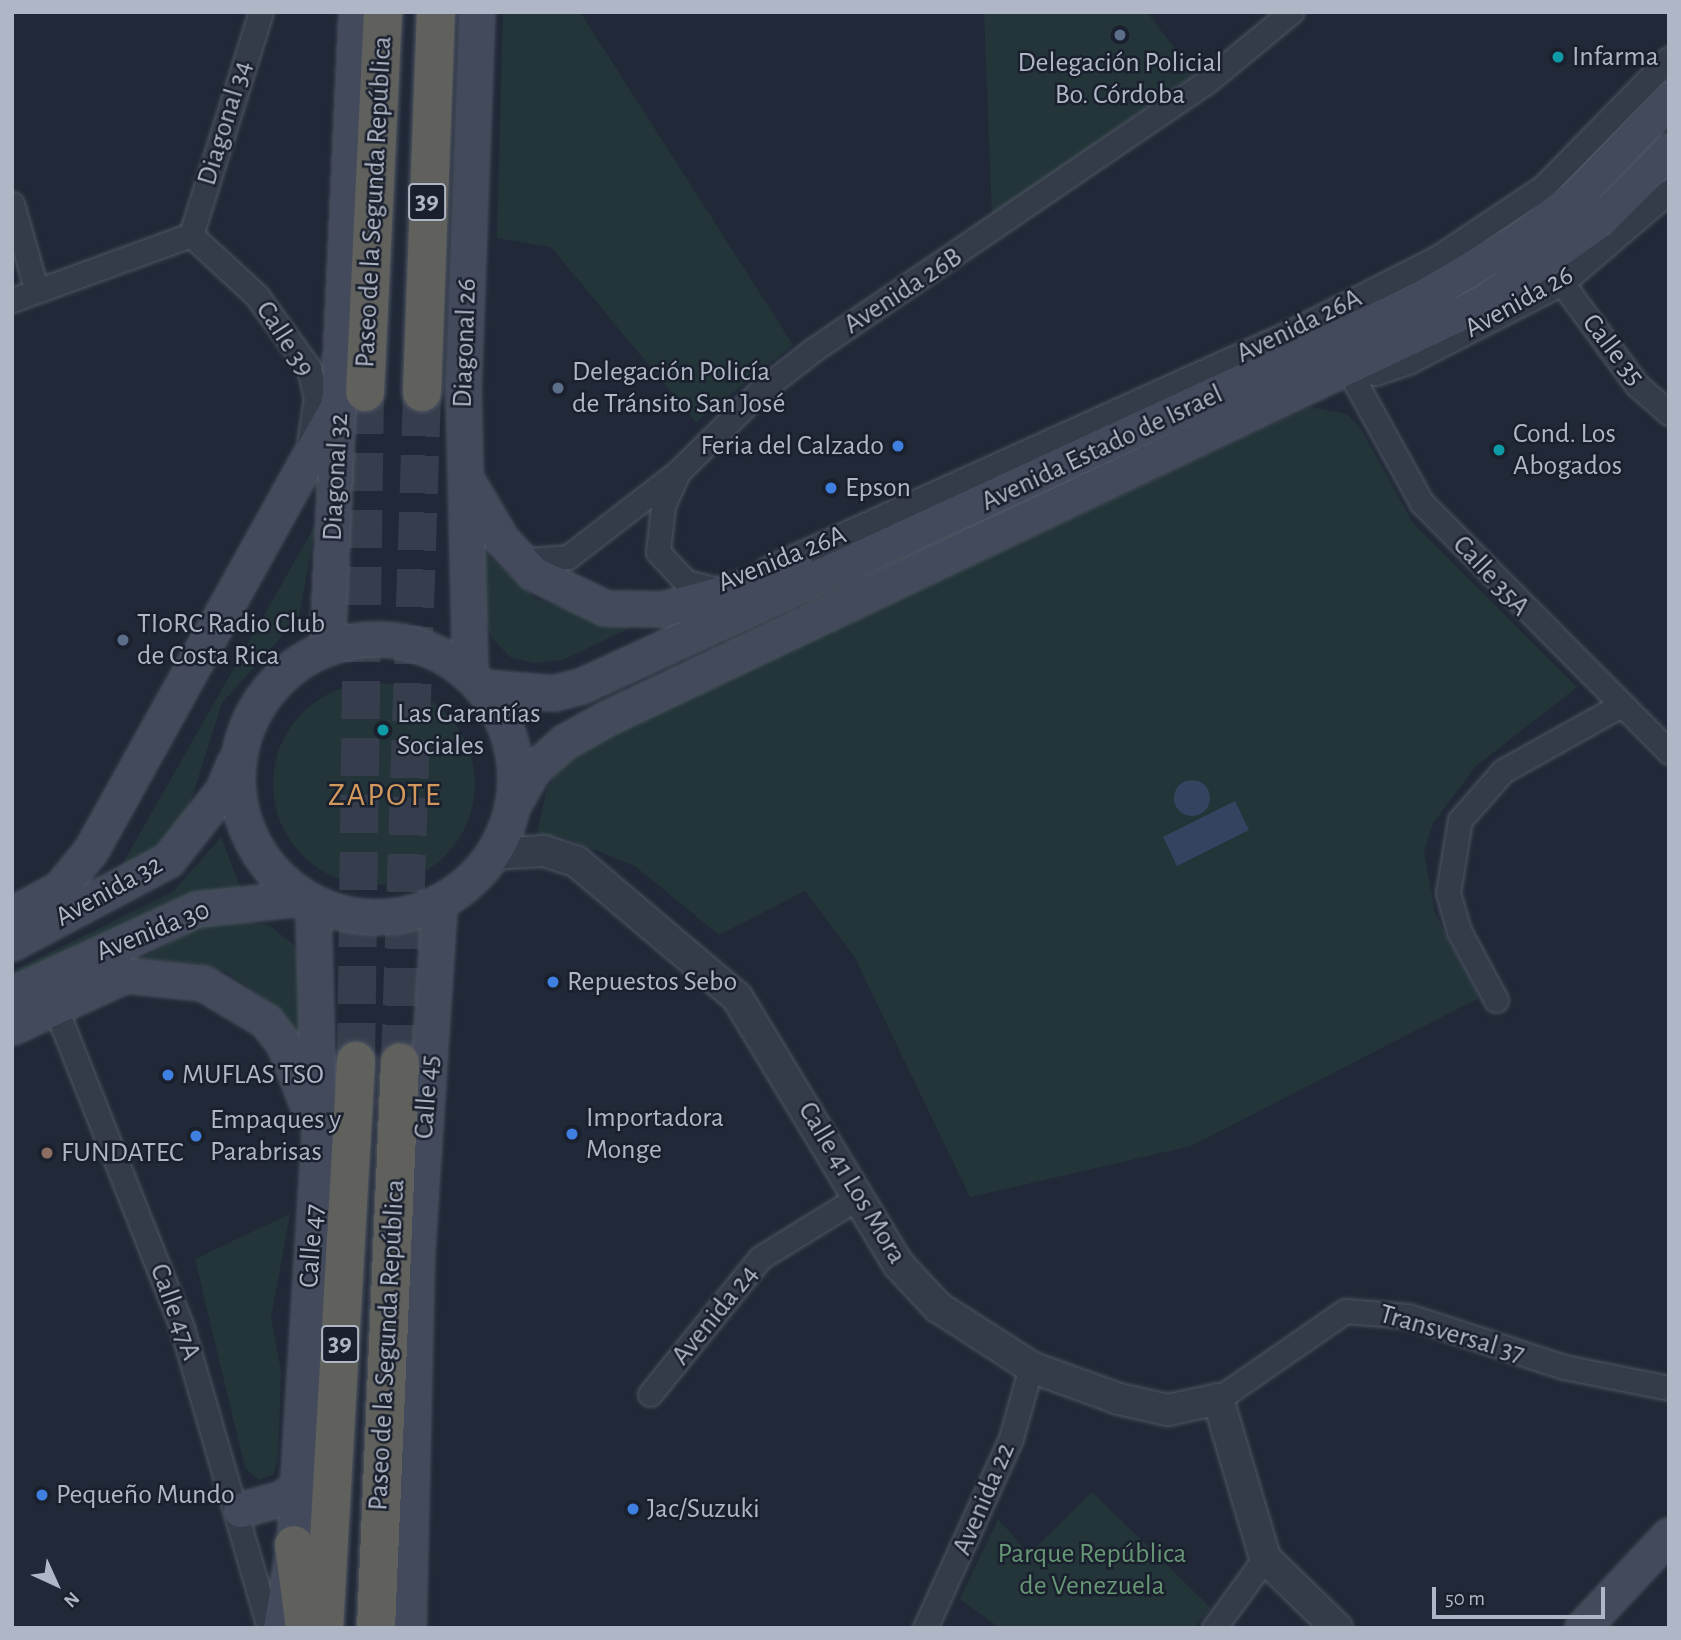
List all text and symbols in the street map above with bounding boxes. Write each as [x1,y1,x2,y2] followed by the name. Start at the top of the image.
[1112,27,1128,43] marker: Delegación Policial Bo. Córdoba
[349,35,399,369] street label: Paseo de la Segunda República
[1572,40,1659,74] place label: Infarma
[1017,46,1223,112] place label: Delegación Policial Bo. Córdoba
[1550,49,1566,65] marker: Infarma
[190,56,260,190] street label: Diagonal 34
[408,180,446,224] road number: 39
[838,240,968,342] street label: Avenida 26B
[1459,258,1579,346] street label: Avenida 26
[446,278,484,408] street label: Diagonal 26
[1231,281,1367,371] street label: Avenida 26A
[248,295,322,383] street label: Calle 39
[1574,307,1652,393] street label: Calle 35
[572,355,785,421] place label: Delegación Policía de Tránsito San José
[976,377,1228,519] street label: Avenida Estado de Israel
[550,380,566,396] marker: Delegación Policía de Tránsito San José
[316,412,356,542] street label: Diagonal 32
[1513,417,1622,483] place label: Cond. Los Abogados
[701,429,884,463] place label: Feria del Calzado
[890,438,906,454] marker: Feria del Calzado
[1491,442,1507,458] marker: Cond. Los Abogados
[845,471,911,505] place label: Epson
[823,480,839,496] marker: Epson
[713,518,851,600] street label: Avenida 26A
[1445,529,1537,623] street label: Calle 35A
[137,607,325,673] place label: TI0RC Radio Club de Costa Rica
[115,632,131,648] marker: TI0RC Radio Club de Costa Rica
[397,697,541,763] place label: Las Garantías Sociales
[375,722,391,738] marker: Las Garantías Sociales
[329,776,441,814] district label: ZAPOTE
[49,848,169,934] street label: Avenida 32
[91,893,215,969] street label: Avenida 30
[567,965,737,999] place label: Repuestos Sebo
[545,974,561,990] marker: Repuestos Sebo
[407,1054,447,1140] street label: Calle 45
[182,1058,324,1092] place label: MUFLAS TSO
[160,1067,176,1083] marker: MUFLAS TSO
[790,1096,914,1270] street label: Calle 41 Los Mora
[586,1101,724,1167] place label: Importadora Monge
[210,1103,341,1169] place label: Empaques y Parabrisas
[564,1126,580,1142] marker: Importadora Monge
[188,1128,204,1144] marker: Empaques y Parabrisas
[61,1136,183,1170] place label: FUNDATEC
[39,1145,55,1161] marker: FUNDATEC
[362,1178,412,1512] street label: Paseo de la Segunda República
[292,1203,332,1289] street label: Calle 47
[664,1258,766,1372] street label: Avenida 24
[142,1259,208,1365] street label: Calle 47A
[1375,1297,1529,1371] street label: Transversal 37
[321,1322,359,1366] road number: 39
[945,1438,1023,1560] street label: Avenida 22
[56,1478,235,1512] place label: Pequeño Mundo
[34,1487,50,1503] marker: Pequeño Mundo
[647,1492,760,1526] place label: Jac/Suzuki
[625,1501,641,1517] marker: Jac/Suzuki
[997,1537,1187,1603] park label: Parque República de Venezuela
[21,1549,91,1619] north arrow
[1436,1574,1609,1618] scale bar
[60,1588,83,1611] text: N
[1445,1588,1485,1609] text: 50 m

